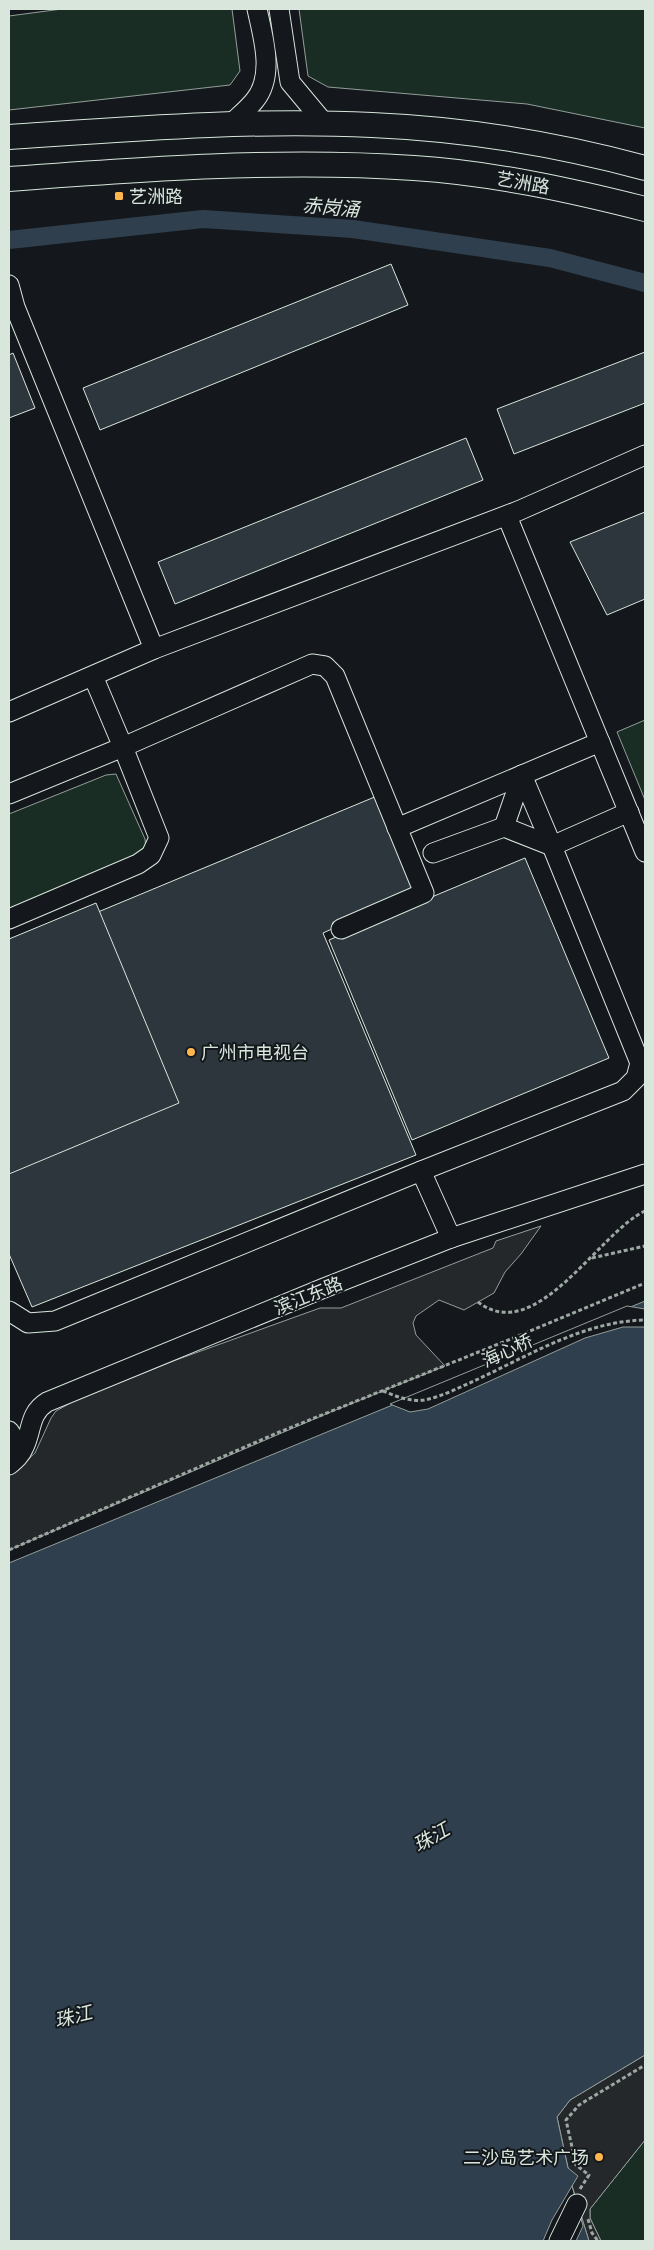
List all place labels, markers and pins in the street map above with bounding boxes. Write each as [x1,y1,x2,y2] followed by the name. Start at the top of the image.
[129,184,183,208] place label: 艺洲路
[113,190,125,202] marker: 艺洲路
[201,1040,309,1064] place label: 广州市电视台
[185,1046,197,1058] marker: 广州市电视台
[463,2145,589,2169] place label: 二沙岛艺术广场
[593,2151,605,2163] marker: 二沙岛艺术广场

